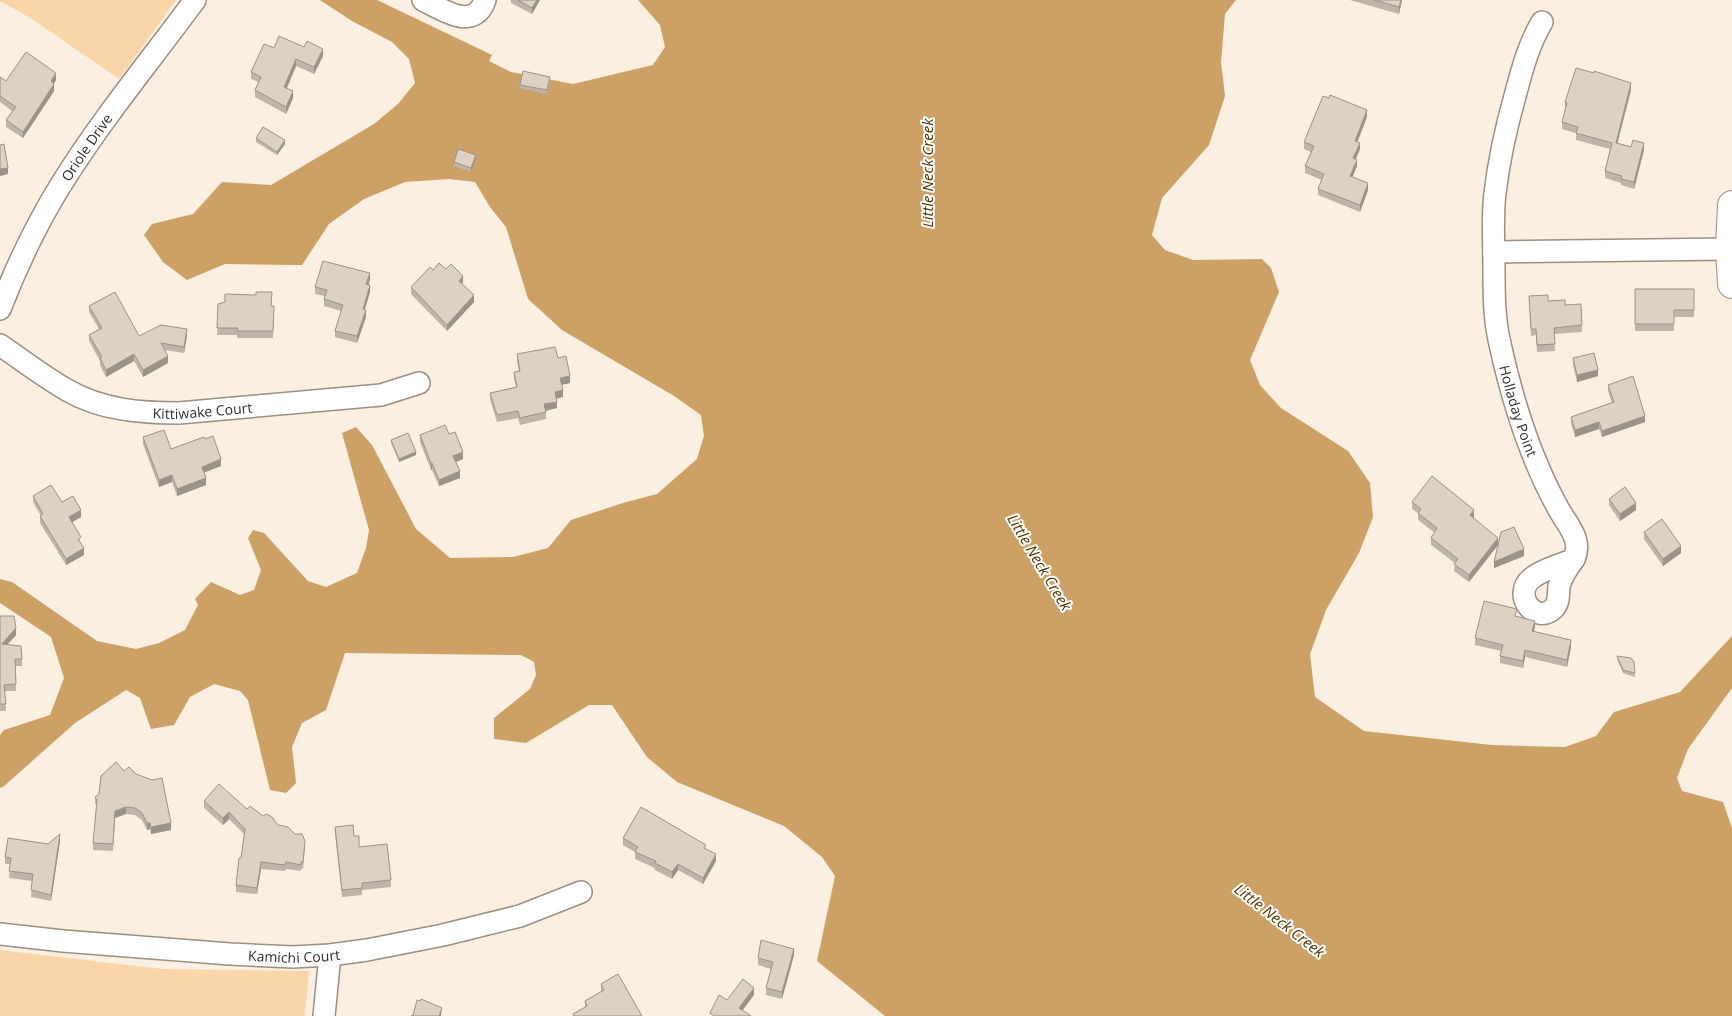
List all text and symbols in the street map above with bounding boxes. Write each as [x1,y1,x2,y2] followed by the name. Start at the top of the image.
[56,109,116,184] street label: Oriole Drive
[917,118,937,228] water label: Little Neck Creek
[1496,363,1542,459] street label: Holladay Point
[152,397,253,423] street label: Kittiwake Court
[1003,510,1077,614] water label: Little Neck Creek
[1231,879,1330,962] water label: Little Neck Creek
[248,944,341,967] street label: Kamichi Court

